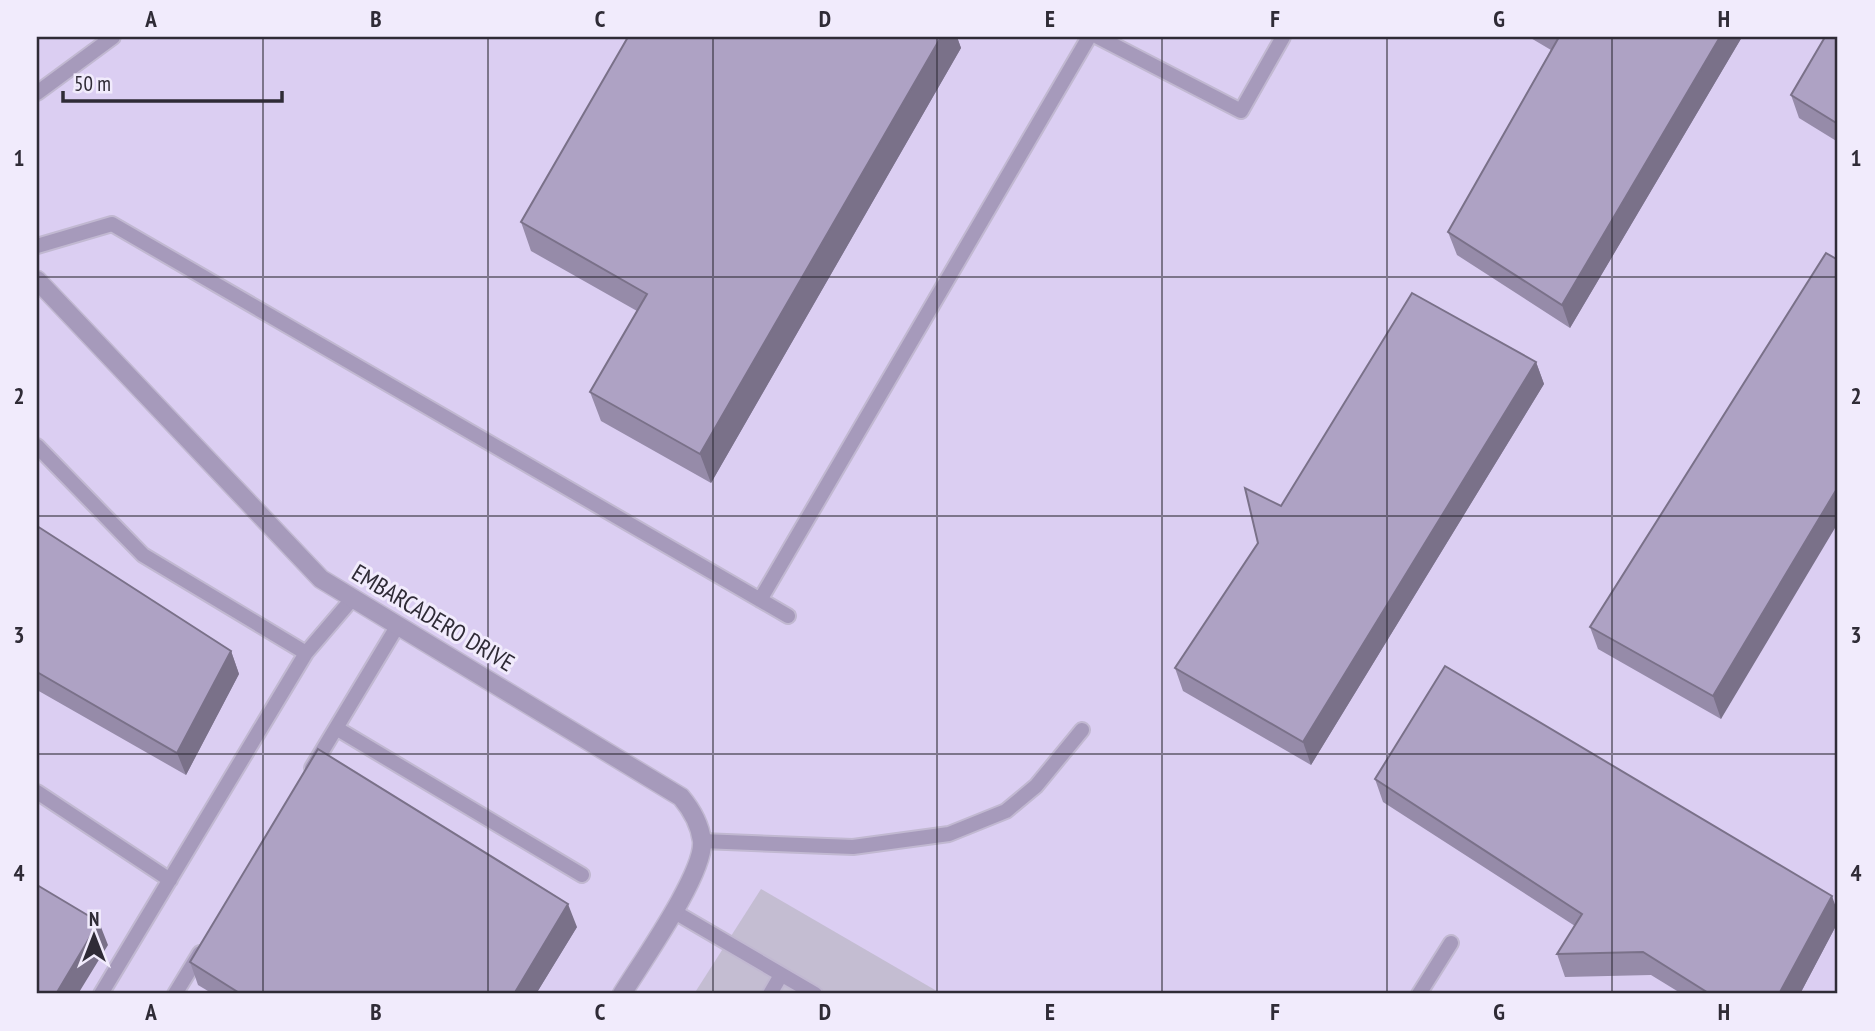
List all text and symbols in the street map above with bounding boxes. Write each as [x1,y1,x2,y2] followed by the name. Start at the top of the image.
[144,4,157,33] text: A
[370,4,382,33] text: B
[595,4,606,33] text: C
[819,4,831,33] text: D
[1045,4,1055,33] text: E
[1270,4,1280,33] text: F
[1493,4,1505,33] text: G
[1718,4,1730,33] text: H
[63,60,282,104] scale bar
[74,70,111,97] text: 50 m
[14,143,25,172] text: 1
[1851,143,1862,172] text: 1
[14,381,25,410] text: 2
[1851,381,1862,410] text: 2
[346,557,520,678] street label: EMBARCADERO DRIVE
[14,620,25,649] text: 3
[1851,620,1862,649] text: 3
[14,858,25,887] text: 4
[1851,858,1862,887] text: 4
[60,902,130,972] north arrow
[89,907,99,931] text: N
[144,997,157,1026] text: A
[370,997,382,1026] text: B
[595,997,606,1026] text: C
[819,997,831,1026] text: D
[1045,997,1055,1026] text: E
[1270,997,1280,1026] text: F
[1493,997,1505,1026] text: G
[1718,997,1730,1026] text: H

